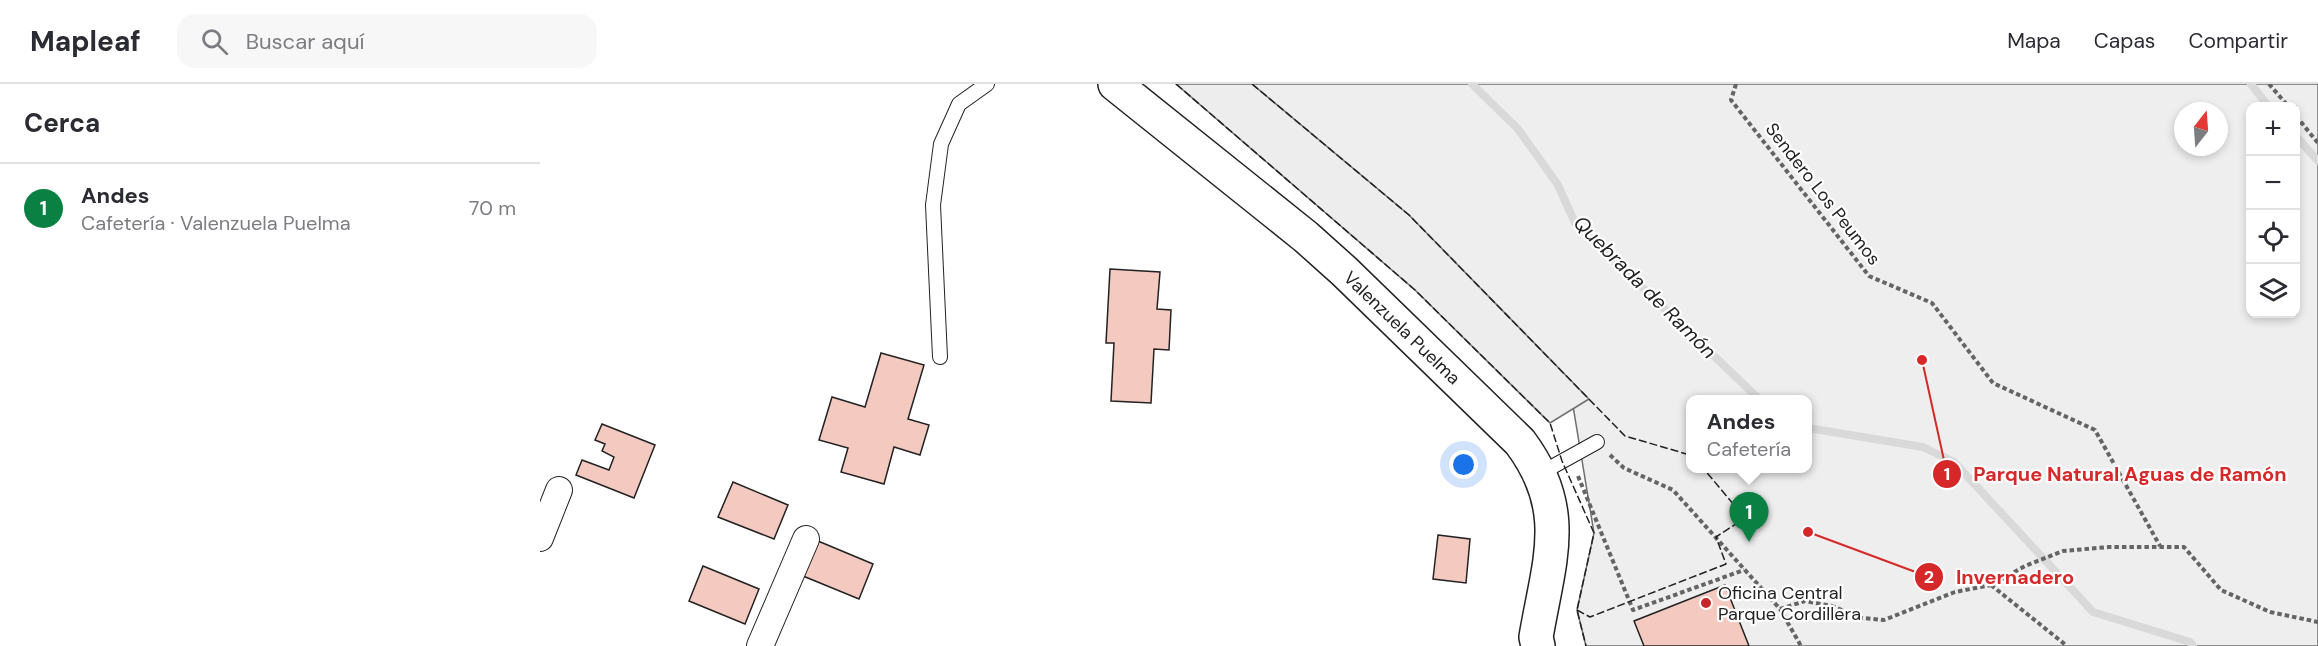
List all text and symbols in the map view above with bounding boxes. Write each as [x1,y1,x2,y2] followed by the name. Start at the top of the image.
[177,14,597,68] search box
[30,23,141,60] text: Mapleaf
[198,25,231,58] icon: search
[246,27,364,56] text: Buscar aquí
[2007,27,2061,55] text: Mapa
[2094,27,2155,55] text: Capas
[2188,27,2288,55] text: Compartir
[2174,102,2228,156] north arrow
[2246,102,2300,318] map controls
[2246,102,2300,156] button: +
[24,106,100,140] text: Cerca
[1760,118,1886,270] street label: Sendero Los Peumos
[2246,156,2300,210] button: −
[81,181,150,210] text: Andes
[40,195,47,221] text: 1
[469,195,516,221] text: 70 m
[81,210,351,236] text: Cafetería · Valenzuela Puelma
[1568,210,1722,364] water label: Quebrada de Ramón
[2246,210,2300,264] button: locate
[2246,264,2300,318] button: layers
[1338,266,1466,390] street label: Valenzuela Puelma
[1686,395,1812,473] popup
[1707,407,1775,436] text: Andes
[1707,436,1791,462] text: Cafetería
[1449,450,1478,479] your location
[1932,455,2299,493] callout: Parque Natural Aguas de Ramón
[1973,461,2287,487] text: Parque Natural Aguas de Ramón
[1944,462,1950,486] text: 1
[1730,492,1768,542] pin: 1
[1914,558,2086,596] callout: Invernadero
[1956,564,2074,590] text: Invernadero
[1924,565,1934,589] text: 2
[1718,581,1861,626] place label: Oficina Central Parque Cordillera
[1699,596,1713,610] marker: Oficina Central Parque Cordillera

